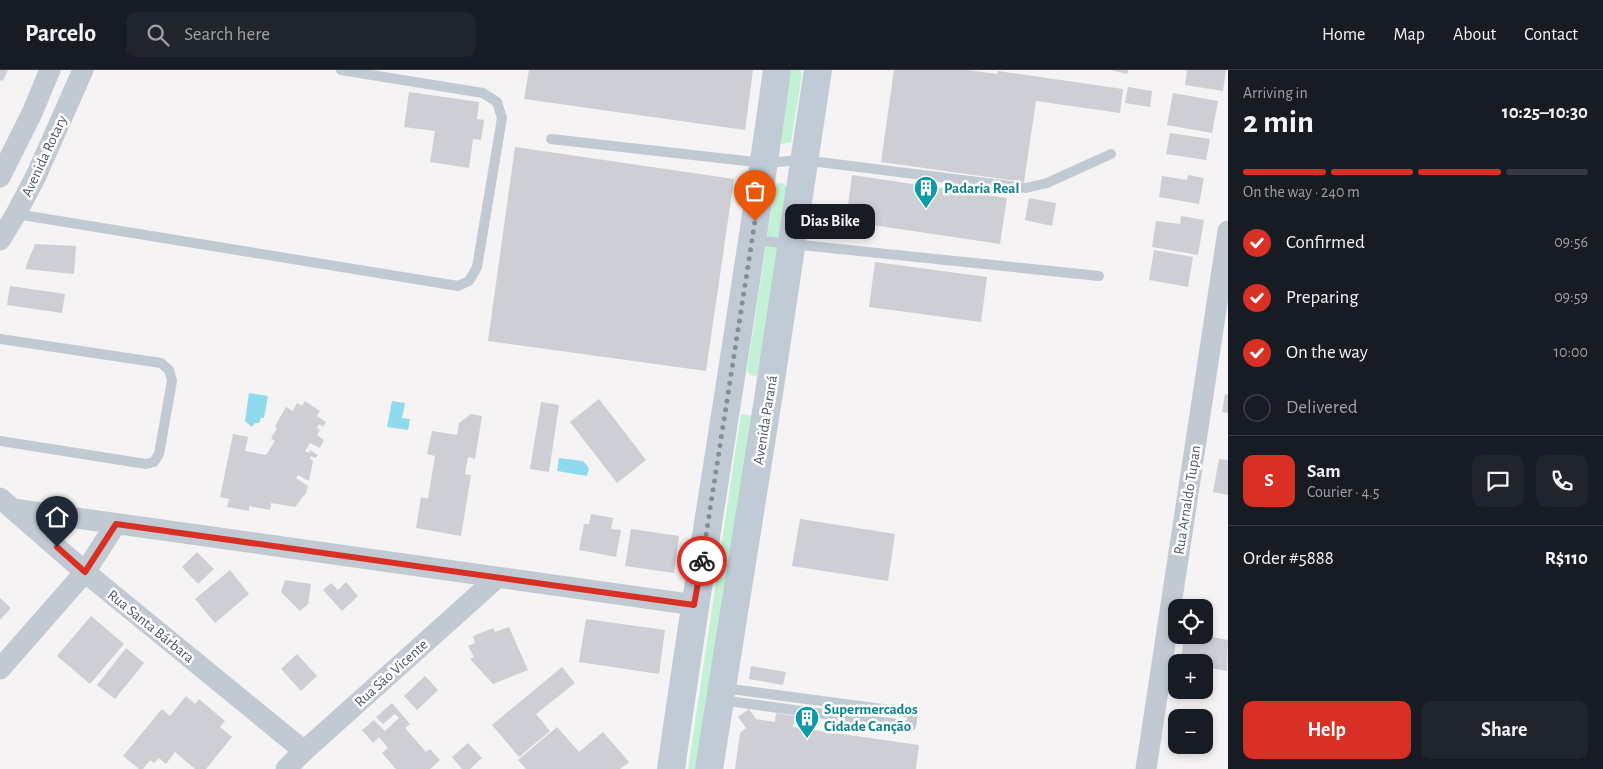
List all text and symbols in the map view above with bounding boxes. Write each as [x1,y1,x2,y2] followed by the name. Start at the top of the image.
[126,12,476,57] search box
[144,21,172,49] icon: search
[25,22,96,46] text: Parcelo
[184,25,270,44] text: Search here
[1322,26,1365,44] text: Home
[1393,26,1425,44] text: Map
[1453,26,1496,44] text: About
[1524,26,1578,44] text: Contact
[1243,85,1308,101] text: Arriving in
[1502,103,1588,122] text: 10:25–10:30
[1243,106,1314,138] text: 2 min
[19,113,70,199] street label: Avenida Rotary
[734,170,776,221] pin
[913,175,939,209] building icon: Padaria Real
[741,177,769,205] icon: bag
[944,181,1019,196] place label: Padaria Real
[1243,184,1360,200] text: On the way · 240 m
[785,204,875,238] callout: Dias Bike
[800,213,860,229] text: Dias Bike
[1243,229,1271,257] icon: check
[1286,233,1365,252] text: Confirmed
[1554,234,1588,250] text: 09:56
[1243,284,1271,312] icon: check
[1286,288,1359,307] text: Preparing
[1554,289,1588,305] text: 09:59
[1243,339,1271,367] icon: check
[1286,343,1368,362] text: On the way
[1553,344,1588,360] text: 10:00
[751,374,780,466] street label: Avenida Paraná
[1286,398,1358,417] text: Delivered
[1171,444,1204,556] street label: Rua Arnaldo Tupan
[1472,455,1524,507] button: chat
[1536,455,1588,507] button: phone
[1307,462,1341,481] text: Sam
[1264,471,1274,490] text: S
[1307,484,1379,500] text: Courier · 4.5
[36,496,78,547] pin
[43,503,71,531] icon: home
[677,536,727,586] courier
[688,547,716,575] icon: bike
[1243,549,1334,568] text: Order #5888
[1545,549,1588,568] text: R$110
[105,587,197,666] street label: Rua Santa Bárbara
[1168,599,1213,754] map controls
[1168,599,1213,644] button: locate
[352,637,431,710] street label: Rua São Vicente
[1168,654,1213,699] button: +
[1243,701,1411,759] button: Help
[1421,701,1588,759] button: Share
[824,702,918,734] place label: Supermercados Cidade Canção
[794,705,820,739] building icon: Supermercados Cidade Canção
[1168,709,1213,754] button: −

